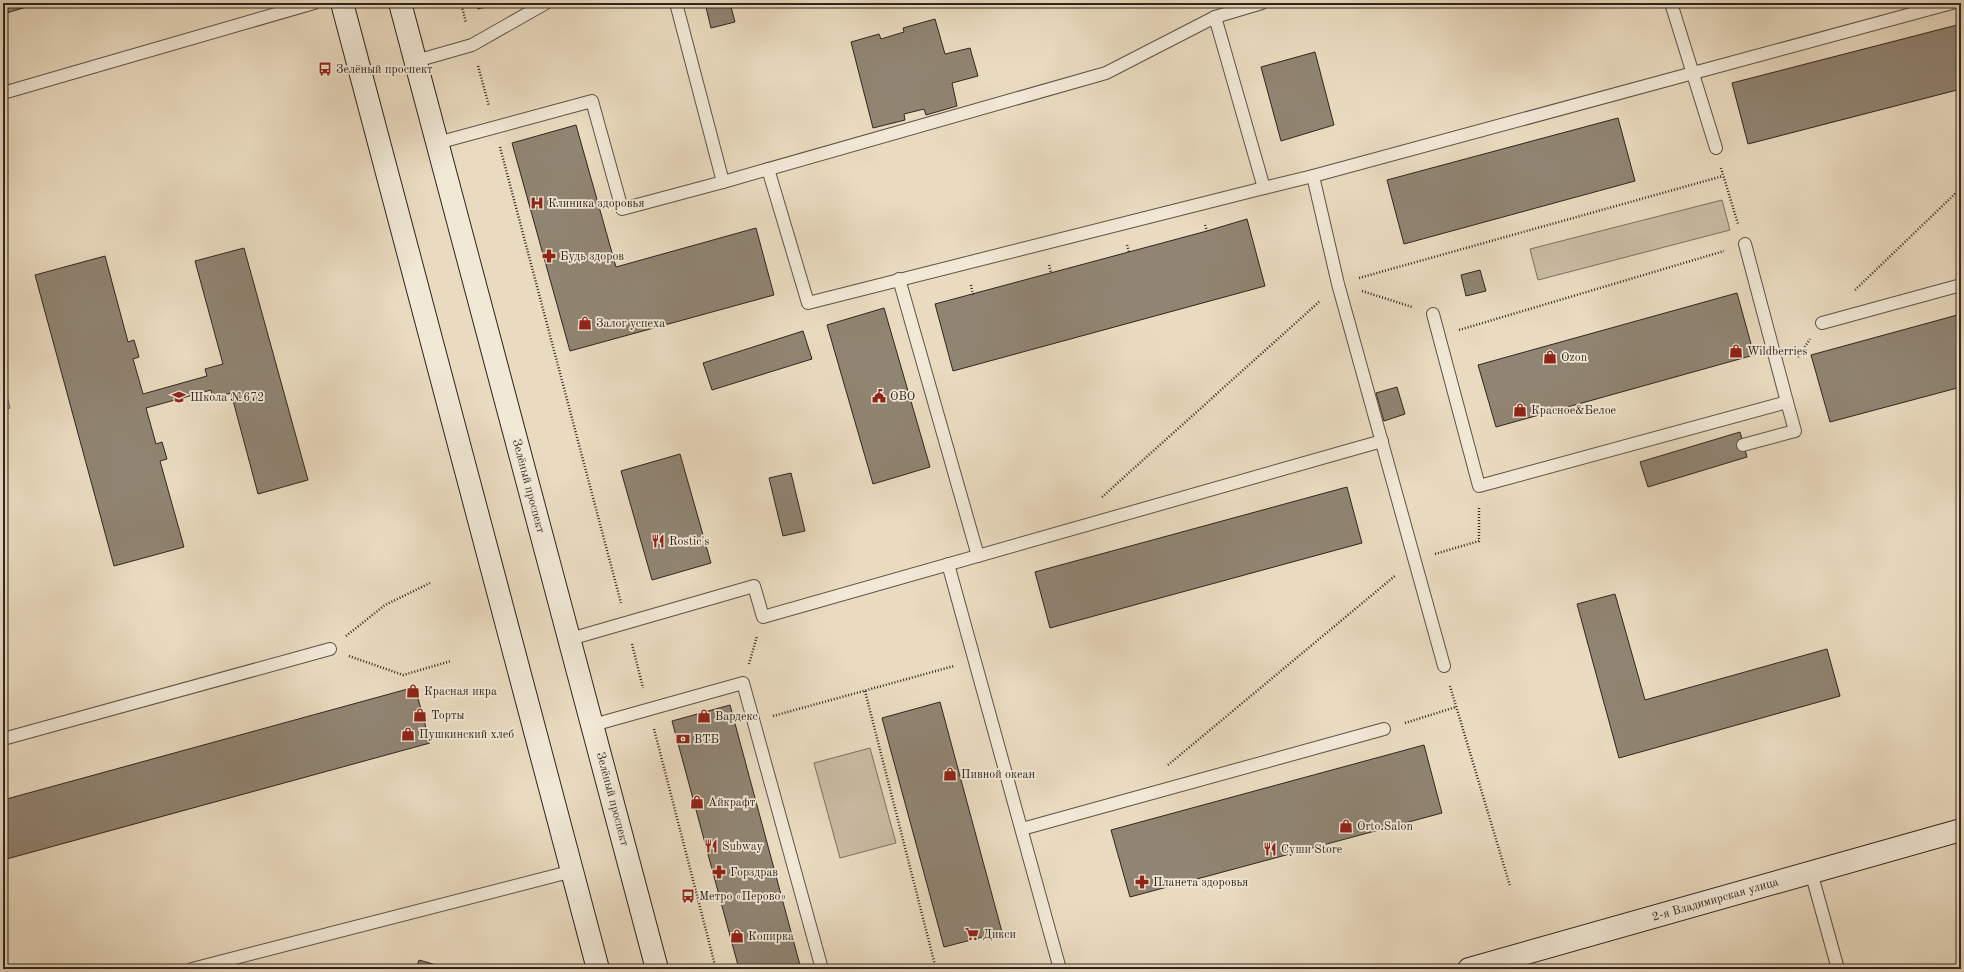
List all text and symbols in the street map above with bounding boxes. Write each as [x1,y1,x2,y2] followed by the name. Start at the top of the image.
[317,61,333,77] bus stop icon: Зелёный проспект
[336,64,433,76] place label: Зелёный проспект
[529,195,545,211] hospital icon: Клиника здоровья
[548,198,644,210] place label: Клиника здоровья
[541,248,557,264] pharmacy icon: Будь здоров
[560,251,624,263] place label: Будь здоров
[577,315,593,331] shop icon: Залог успеха
[596,318,665,330] place label: Залог успеха
[1728,343,1744,359] shop icon: Wildberries
[1747,346,1808,358] place label: Wildberries
[1542,349,1558,365] shop icon: Ozon
[1561,352,1588,364] place label: Ozon
[871,388,887,404] public building icon: ОВО
[171,389,187,405] school or university icon: Школа №672
[890,391,915,403] place label: ОВО
[190,392,264,404] place label: Школа №672
[1512,402,1528,418] shop icon: Красное&Белое
[1531,405,1617,417] place label: Красное&Белое
[510,438,546,535] street label: Зелёный проспект
[650,533,666,549] restaurant icon: Rostic's
[669,536,710,548] place label: Rostic's
[405,683,421,699] shop icon: Красная икра
[424,686,497,698] place label: Красная икра
[412,707,428,723] shop icon: Торты
[696,708,712,724] shop icon: Вардекс
[431,710,465,722] place label: Торты
[715,711,758,723] place label: Вардекс
[400,726,416,742] shop icon: Пушкинский хлеб
[419,729,514,741] place label: Пушкинский хлеб
[675,731,691,747] bank icon: ВТБ
[694,734,719,746] place label: ВТБ
[594,751,630,848] street label: Зелёный проспект
[942,766,958,782] shop icon: Пивной океан
[961,769,1035,781] place label: Пивной океан
[689,794,705,810] shop icon: Айкрафт
[708,797,756,809] place label: Айкрафт
[1338,818,1354,834] shop icon: Orto.Salon
[1357,821,1413,833] place label: Orto.Salon
[703,838,719,854] restaurant icon: Subway
[722,841,763,853] place label: Subway
[1262,841,1278,857] restaurant icon: Суши Store
[1281,844,1343,856] place label: Суши Store
[711,864,727,880] pharmacy icon: Горздрав
[730,867,778,879] place label: Горздрав
[1134,874,1150,890] pharmacy icon: Планета здоровья
[1651,876,1780,924] street label: 2-я Владимирская улица
[1153,877,1248,889] place label: Планета здоровья
[680,888,696,904] bus stop icon: Метро «Перово»
[699,891,786,903] place label: Метро «Перово»
[964,926,980,942] supermarket icon: Дикси
[729,928,745,944] shop icon: Копирка
[983,929,1016,941] place label: Дикси
[748,931,794,943] place label: Копирка

